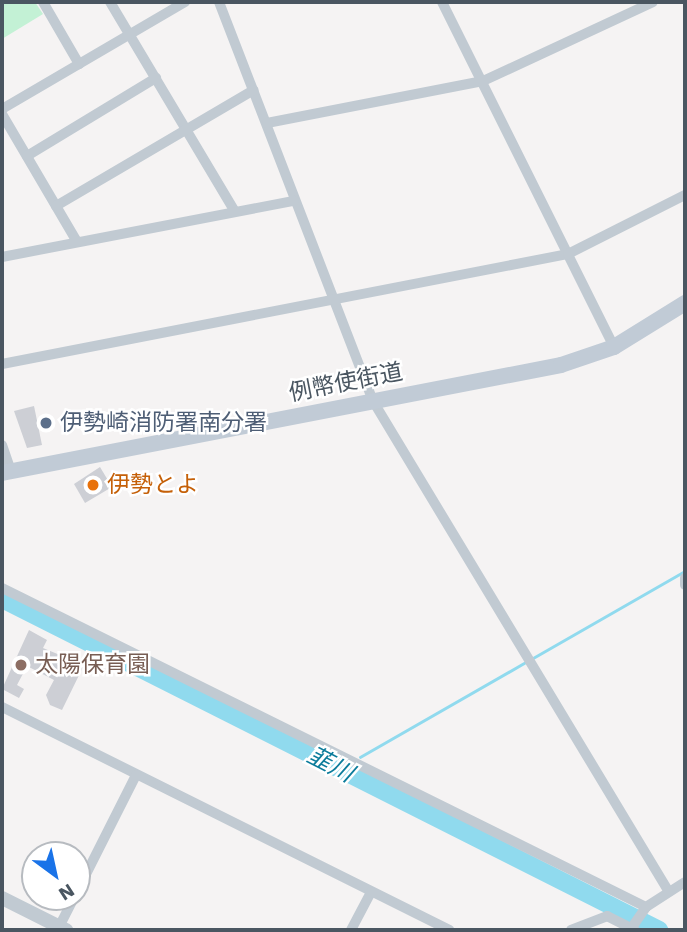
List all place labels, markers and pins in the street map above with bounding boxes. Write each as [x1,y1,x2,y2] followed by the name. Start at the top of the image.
[60,409,267,437] place label: 伊勢崎消防署南分署
[38,415,54,431] marker: 伊勢崎消防署南分署
[107,471,199,499] place label: 伊勢とよ
[85,477,101,493] marker: 伊勢とよ
[35,651,150,679] place label: 太陽保育園
[13,657,29,673] marker: 太陽保育園

